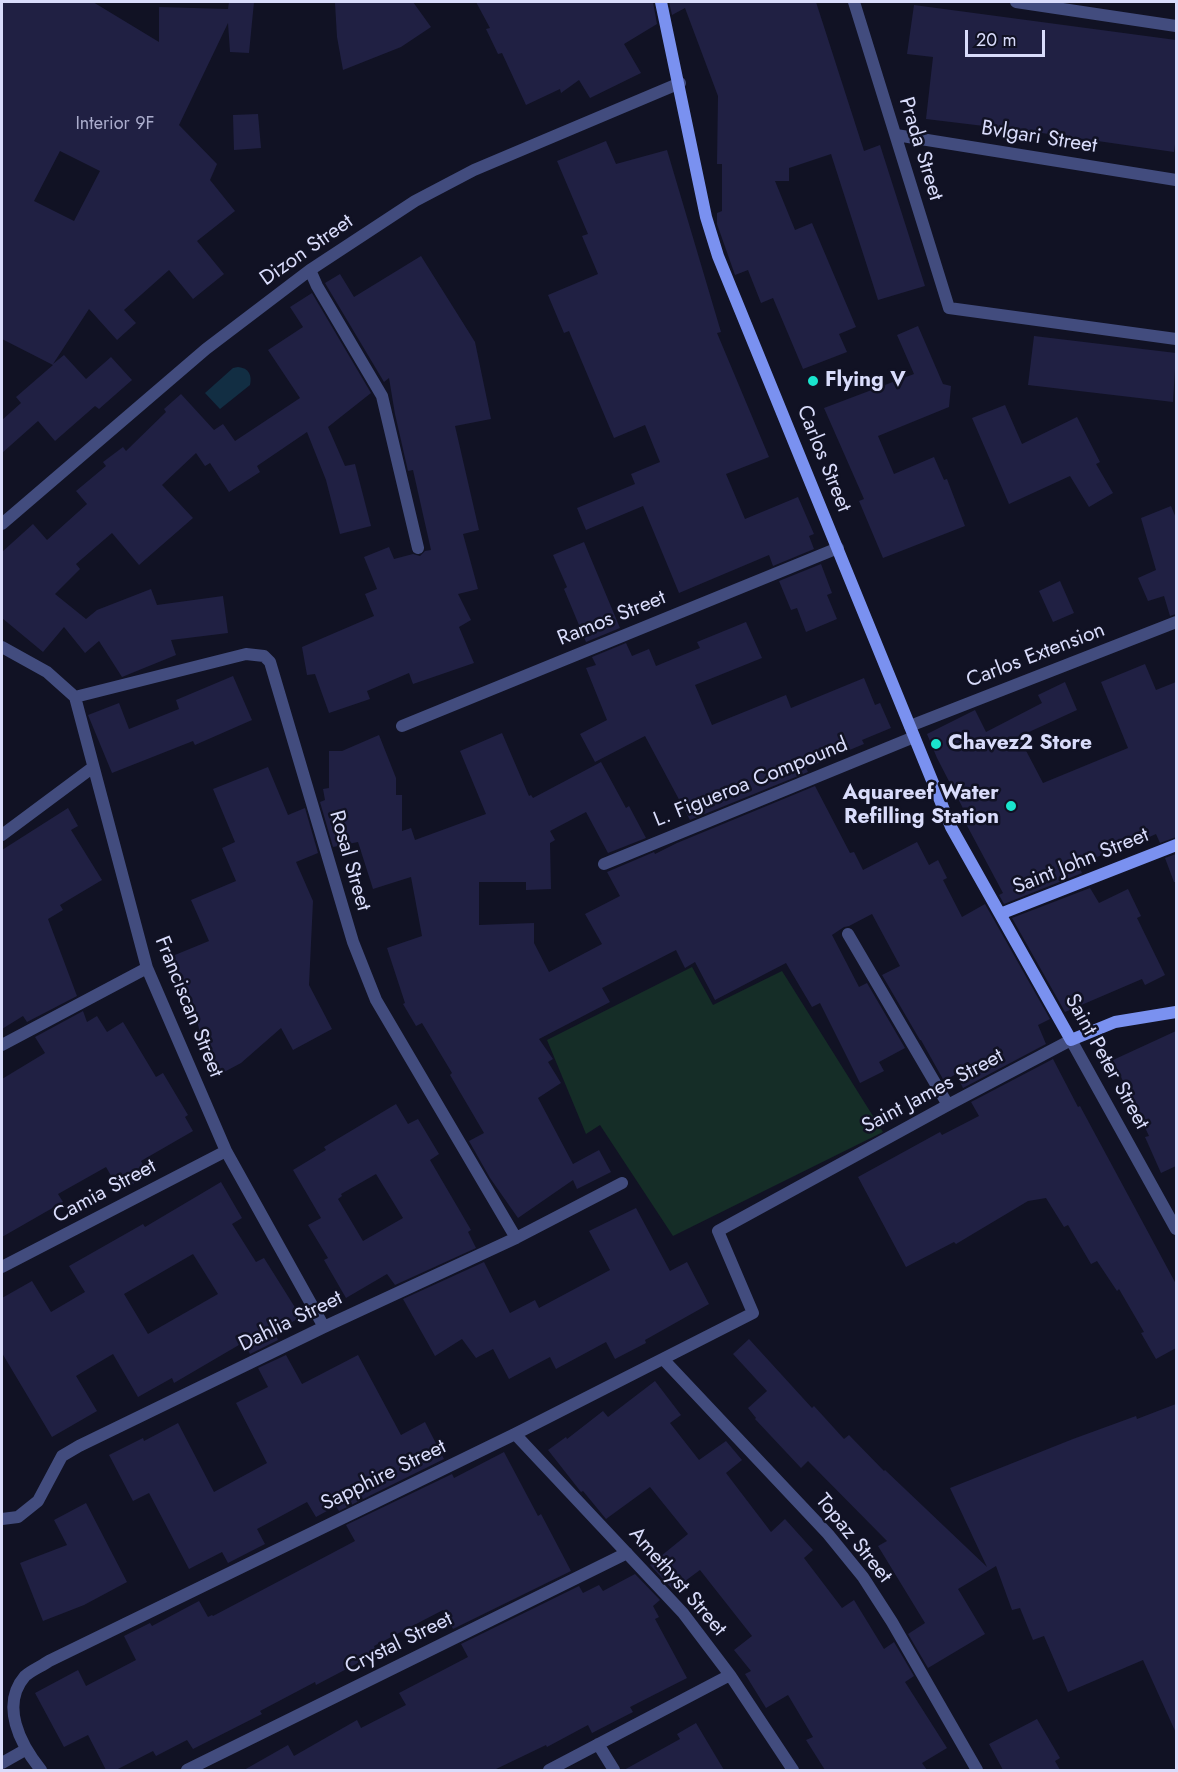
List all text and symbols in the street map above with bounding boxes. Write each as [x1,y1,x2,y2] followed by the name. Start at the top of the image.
[968,18,1048,56] scale bar
[976,27,1016,53] text: 20 m
[892,94,948,204] street label: Prada Street
[75,114,155,136] house number: Interior 9F
[979,116,1099,160] street label: Bvlgari Street
[256,210,358,292] street label: Dizon Street
[825,368,906,394] place label: Flying V
[806,374,820,388] marker: Flying V
[790,402,856,516] street label: Carlos Street
[554,586,670,652] street label: Ramos Street
[963,618,1109,694] street label: Carlos Extension
[948,731,1092,757] place label: Chavez2 Store
[650,733,852,833] street label: L. Figueroa Compound
[929,737,943,751] marker: Chavez2 Store
[842,781,999,831] place label: Aquareef Water Refilling Station
[1004,799,1018,813] marker: Aquareef Water Refilling Station
[323,808,375,914] street label: Rosal Street
[1009,823,1153,901] street label: Saint John Street
[148,933,228,1081] street label: Franciscan Street
[1058,990,1154,1134] street label: Saint Peter Street
[858,1044,1008,1140] street label: Saint James Street
[49,1154,161,1230] street label: Camia Street
[235,1286,347,1358] street label: Dahlia Street
[317,1435,451,1517] street label: Sapphire Street
[809,1489,897,1589] street label: Topaz Street
[623,1522,731,1642] street label: Amethyst Street
[341,1607,457,1681] street label: Crystal Street

